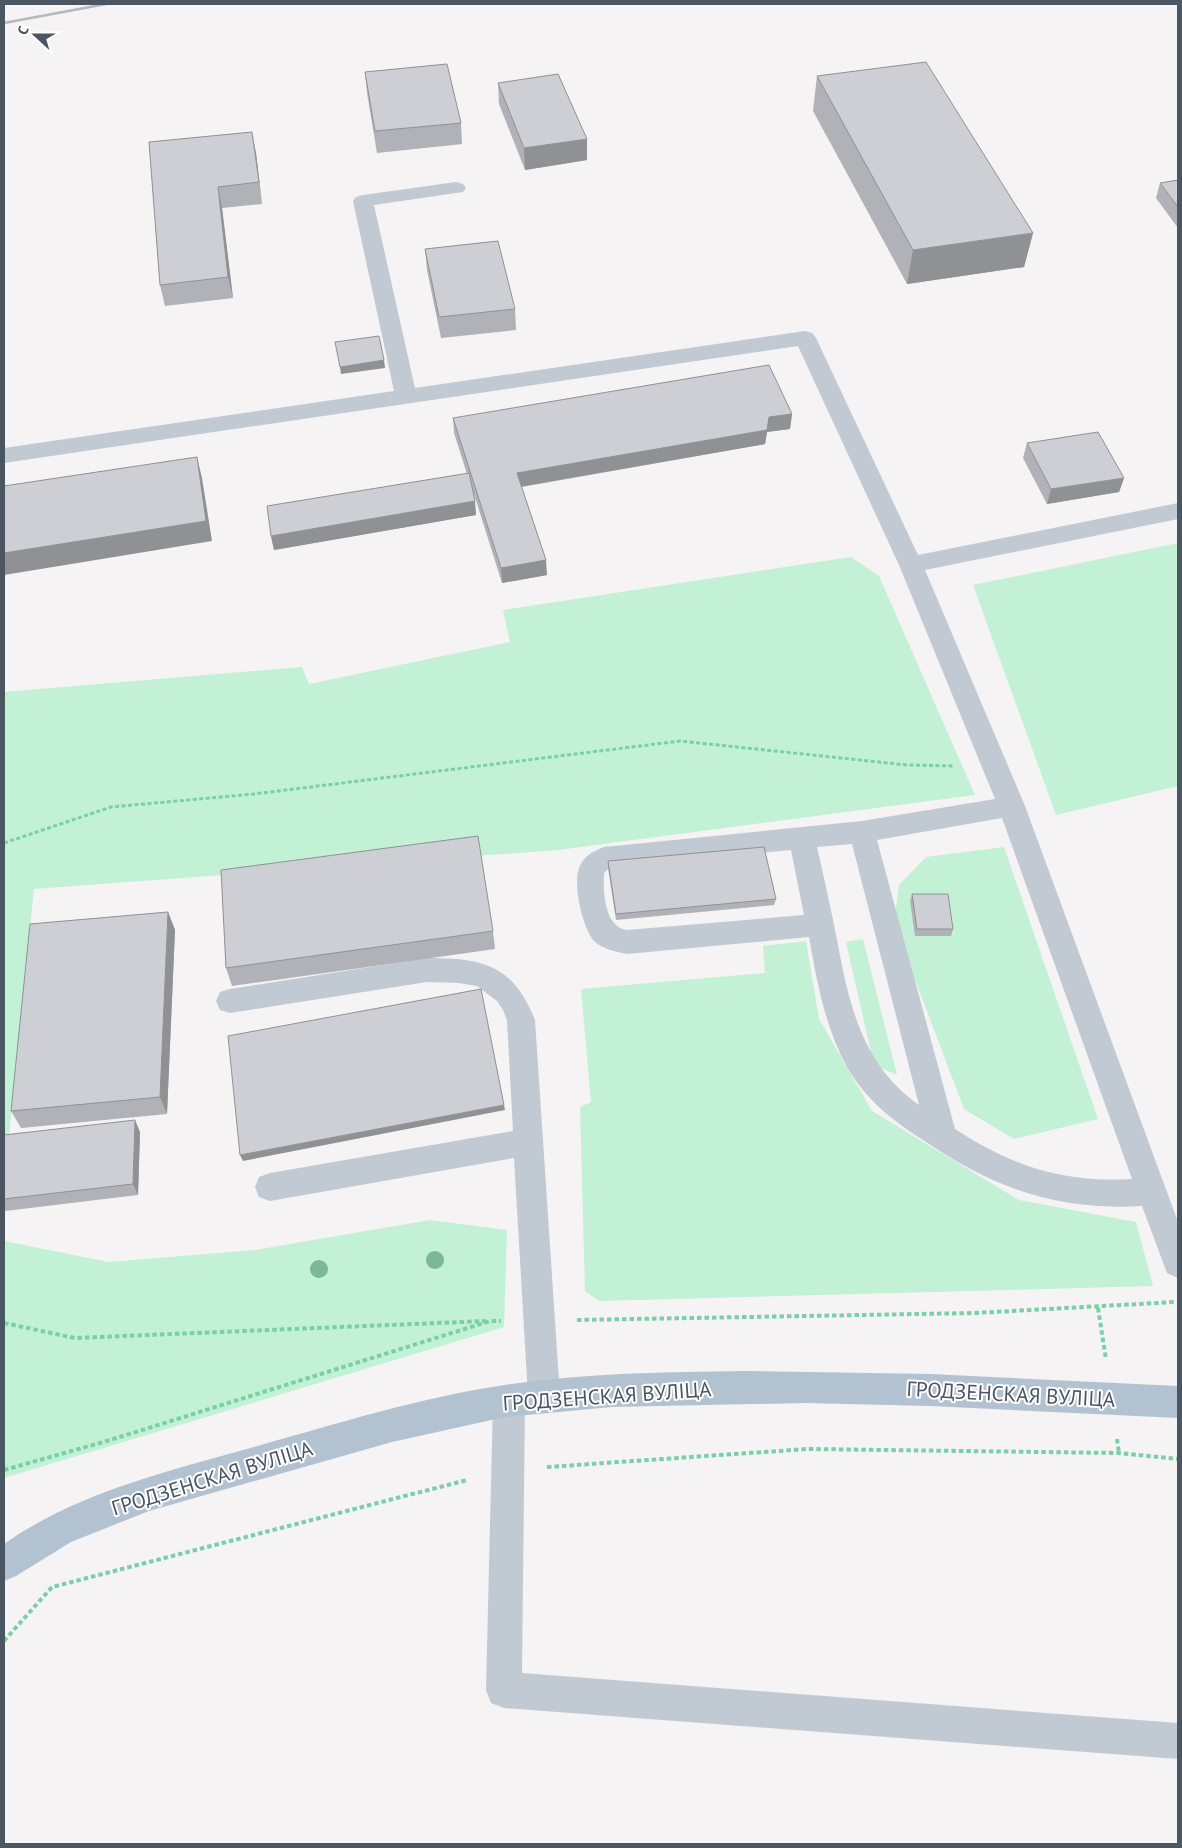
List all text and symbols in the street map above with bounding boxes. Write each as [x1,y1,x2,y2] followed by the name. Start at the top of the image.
[10,10,60,60] north arrow
[13,23,33,37] text: С
[502,1375,713,1417] street label: ГРОДЗЕНСКАЯ ВУЛІЦА
[906,1375,1117,1413] street label: ГРОДЗЕНСКАЯ ВУЛІЦА
[108,1434,316,1521] street label: ГРОДЗЕНСКАЯ ВУЛІЦА

